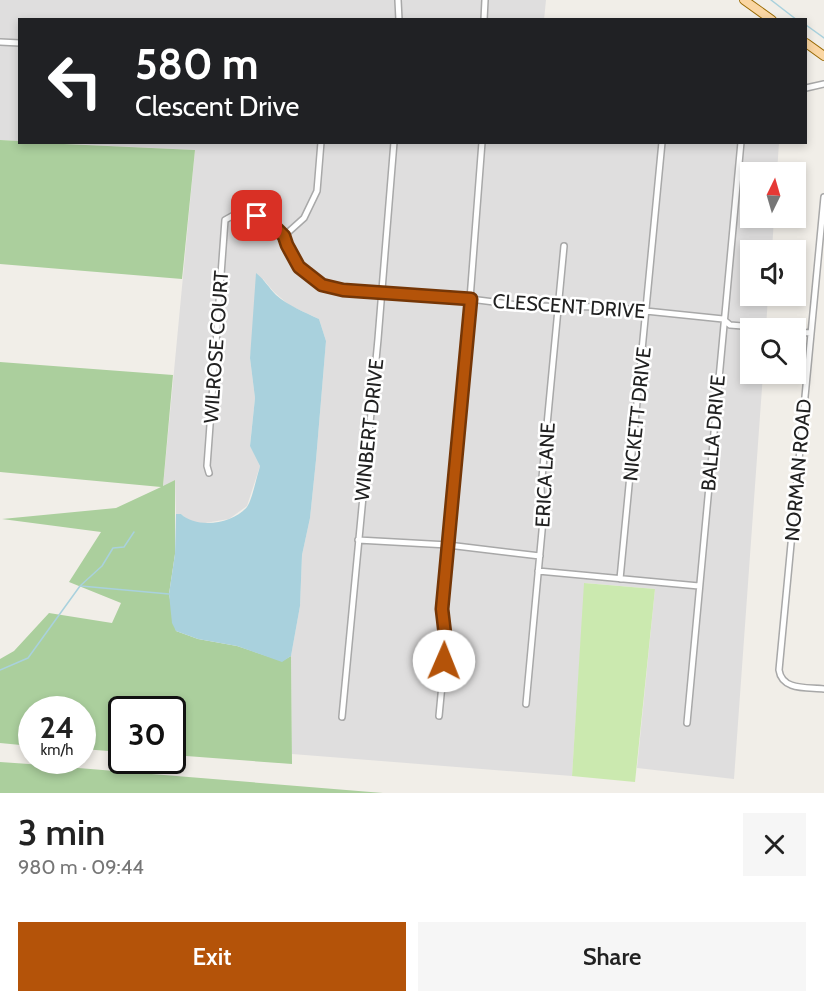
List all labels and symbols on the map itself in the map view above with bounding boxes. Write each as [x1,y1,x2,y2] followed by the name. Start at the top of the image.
[740,162,806,228] north arrow
[231,190,282,241] pin
[199,269,233,424] street label: WILROSE COURT
[492,289,646,323] street label: CLESCENT DRIVE
[618,346,656,482] street label: NICKETT DRIVE
[350,358,388,502] street label: WINBERT DRIVE
[696,374,730,492] street label: BALLA DRIVE
[780,398,816,542] street label: NORMAN ROAD
[530,422,560,528] street label: ERICA LANE
[412,629,476,693] position arrow
[108,696,186,774] speed limit sign: 30

